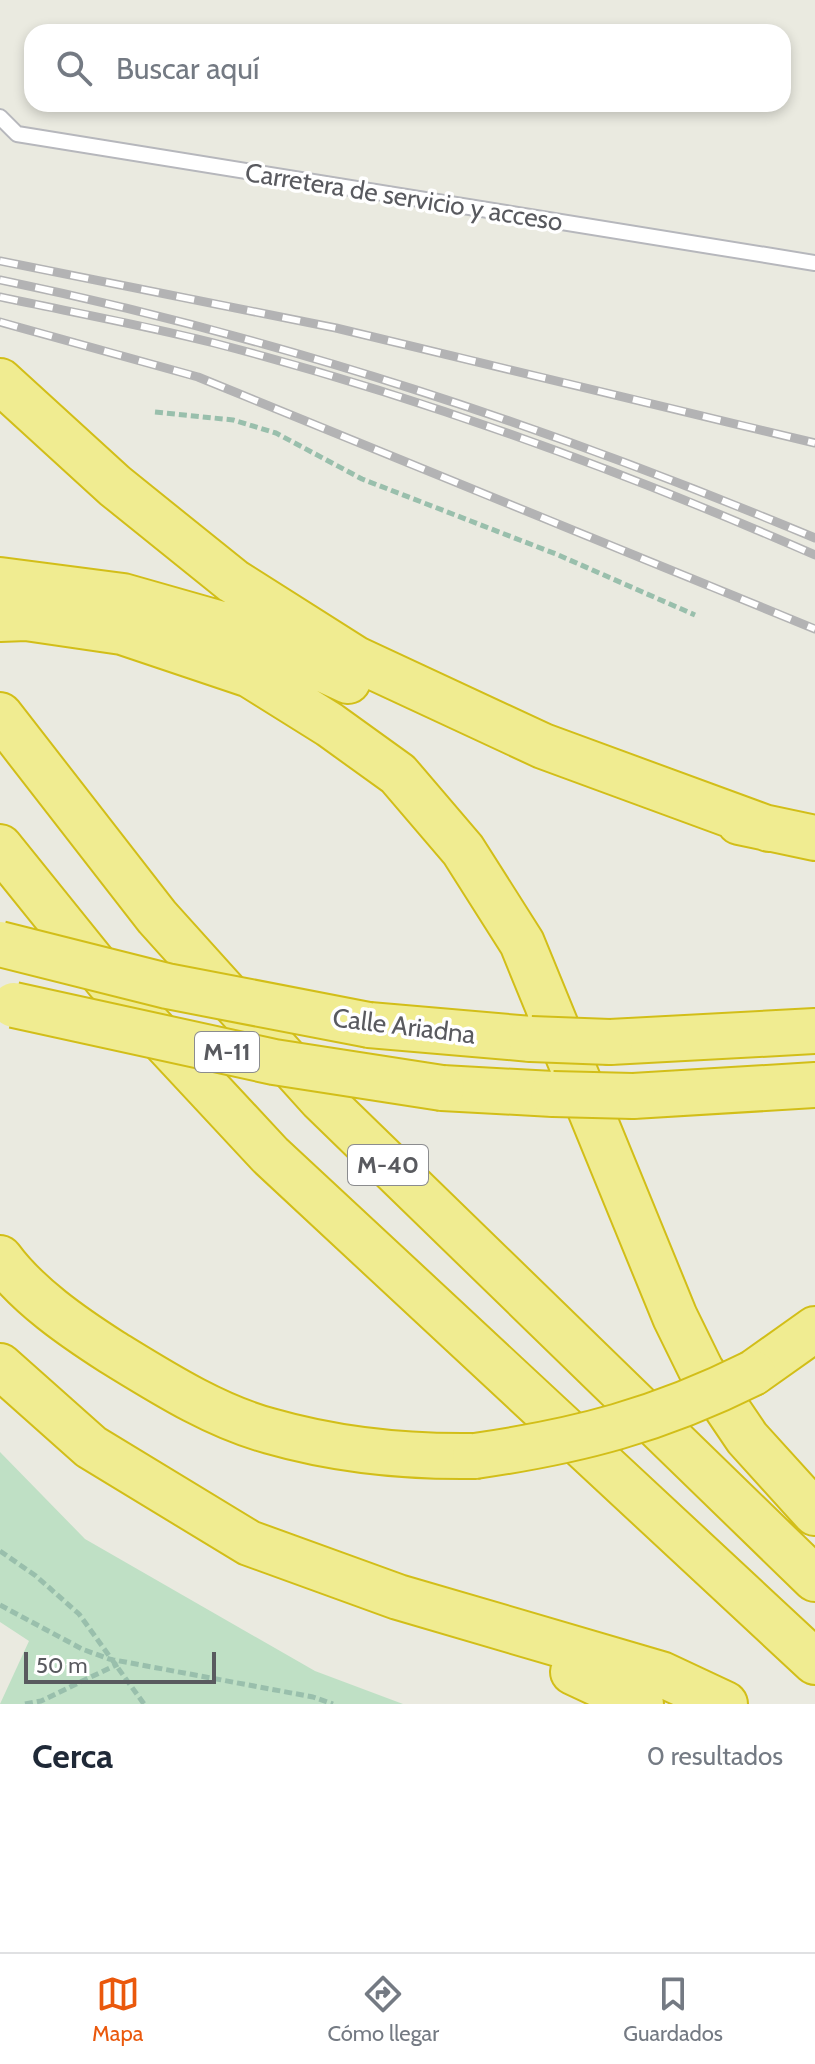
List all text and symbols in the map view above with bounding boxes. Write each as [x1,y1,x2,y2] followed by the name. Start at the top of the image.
[24,24,791,112] search box
[52,46,96,90] icon: search
[116,50,259,87] text: Buscar aquí
[243,156,565,238] street label: Carretera de servicio y acceso
[331,1001,478,1051] street label: Calle Ariadna
[195,1032,259,1072] road number: M-11
[348,1145,428,1185] road number: M-40
[24,1648,216,1684] scale bar
[36,1652,88,1679] text: 50 m
[32,1735,113,1777] text: Cerca
[647,1740,783,1772] text: 0 resultados
[92,1972,143,2047] tab: Mapa
[327,1972,439,2047] tab: Cómo llegar
[623,1972,723,2047] tab: Guardados

